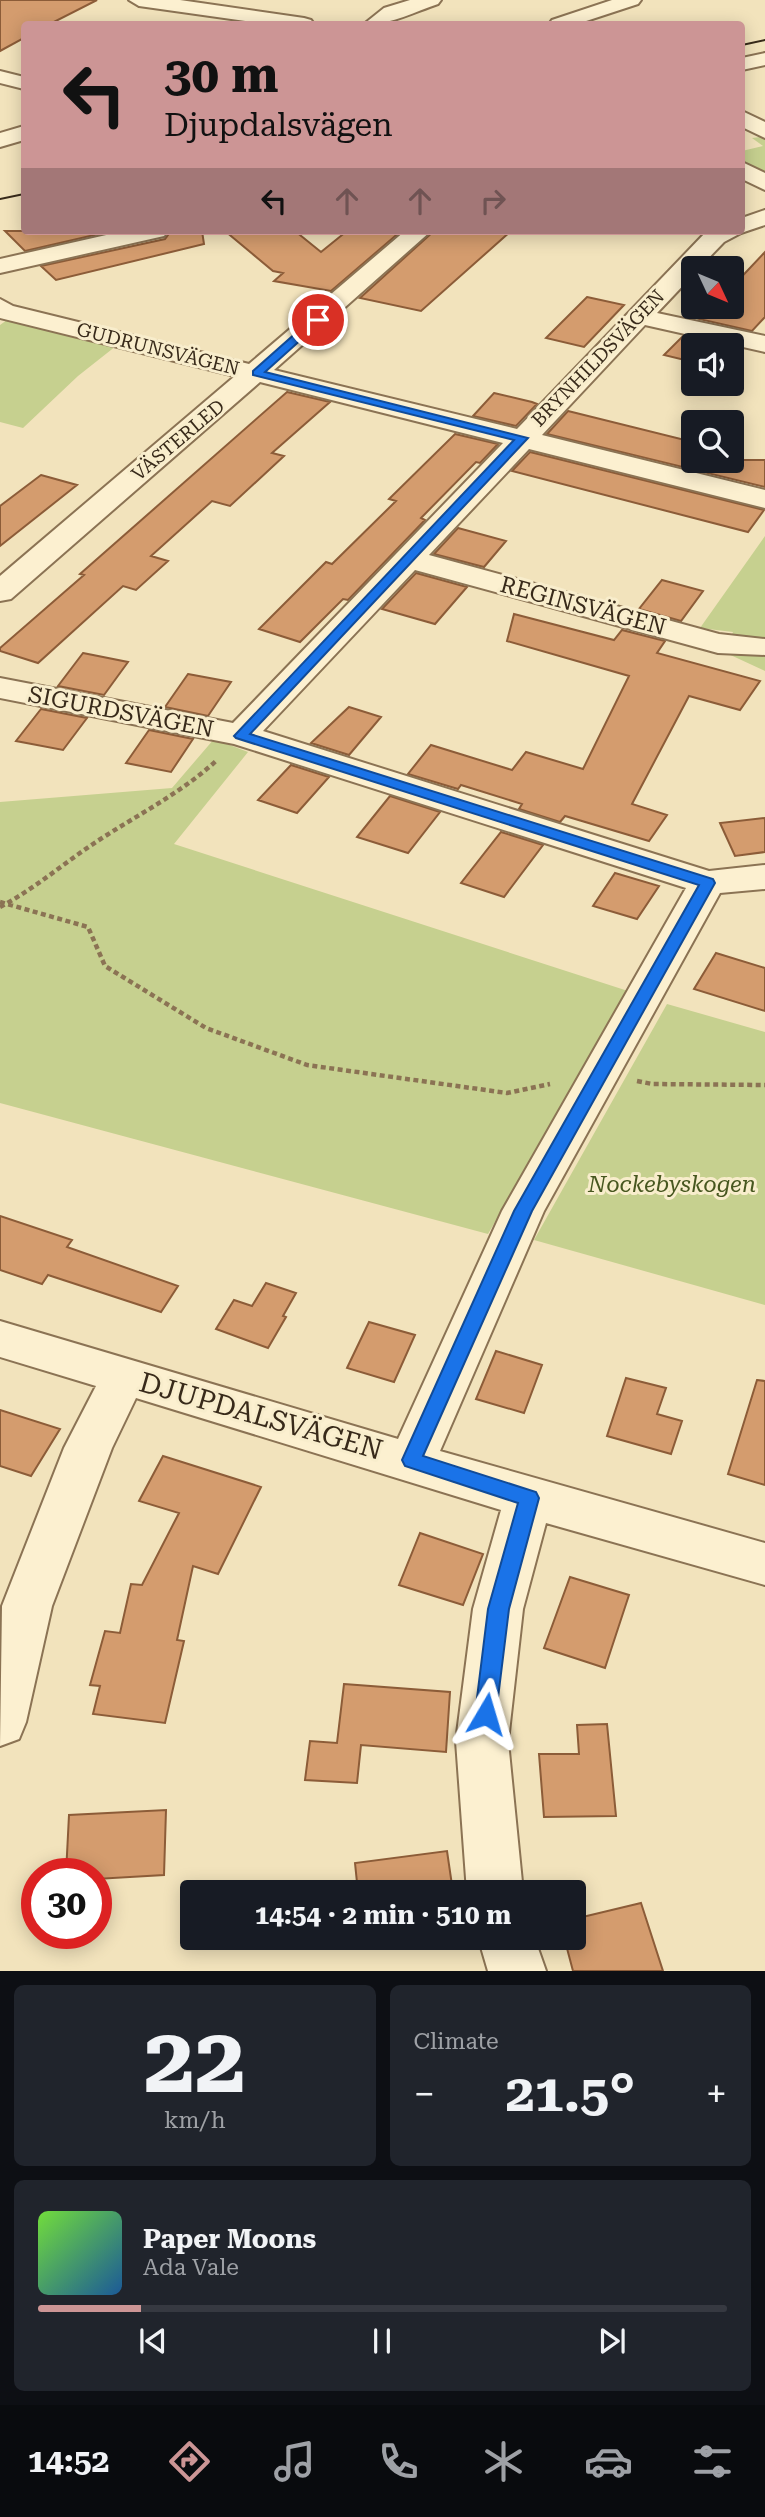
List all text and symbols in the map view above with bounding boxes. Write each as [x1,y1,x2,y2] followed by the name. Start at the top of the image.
[164,47,279,104] text: 30 m
[49,49,140,140] icon: left
[164,106,393,144] text: Djupdalsvägen
[255,182,293,220] icon: left
[328,182,366,220] icon: ahead
[401,182,439,220] icon: ahead
[474,182,512,220] icon: right
[681,256,744,318] north arrow
[681,256,744,473] map controls
[527,285,669,431] street label: BRYNHILDSVÄGEN
[288,290,348,350] pin
[299,301,337,339] icon: arrive
[74,318,242,380] street label: GUDRUNSVÄGEN
[681,333,744,396] button: sound
[127,395,229,485] street label: VÄSTERLED
[681,410,744,473] button: search
[497,571,669,641] street label: REGINSVÄGEN
[26,681,216,743] street label: SIGURDSVÄGEN
[587,1171,756,1198] park label: Nockebyskogen
[136,1365,386,1467] street label: DJUPDALSVÄGEN
[449,1677,523,1751] position arrow
[21,1858,112,1949] speed limit sign: 30
[255,1900,511,1930] text: 14:54 · 2 min · 510 m
[144,2008,246,2114] text: 22
[414,2028,499,2055] text: Climate
[505,2063,635,2124] text: 21.5°
[414,2072,435,2116] text: −
[706,2072,727,2116] text: +
[164,2107,226,2134] text: km/h
[143,2224,316,2254] text: Paper Moons
[143,2254,239,2281] text: Ada Vale
[134,2322,172,2360] icon: previous
[363,2322,401,2360] icon: pause
[593,2322,631,2360] icon: next
[165,2437,214,2486] icon: directions
[270,2437,319,2486] icon: music
[374,2437,423,2486] icon: phone
[479,2437,528,2486] icon: climate
[584,2437,633,2486] icon: car
[688,2437,737,2486] icon: filters
[28,2442,110,2480] text: 14:52

